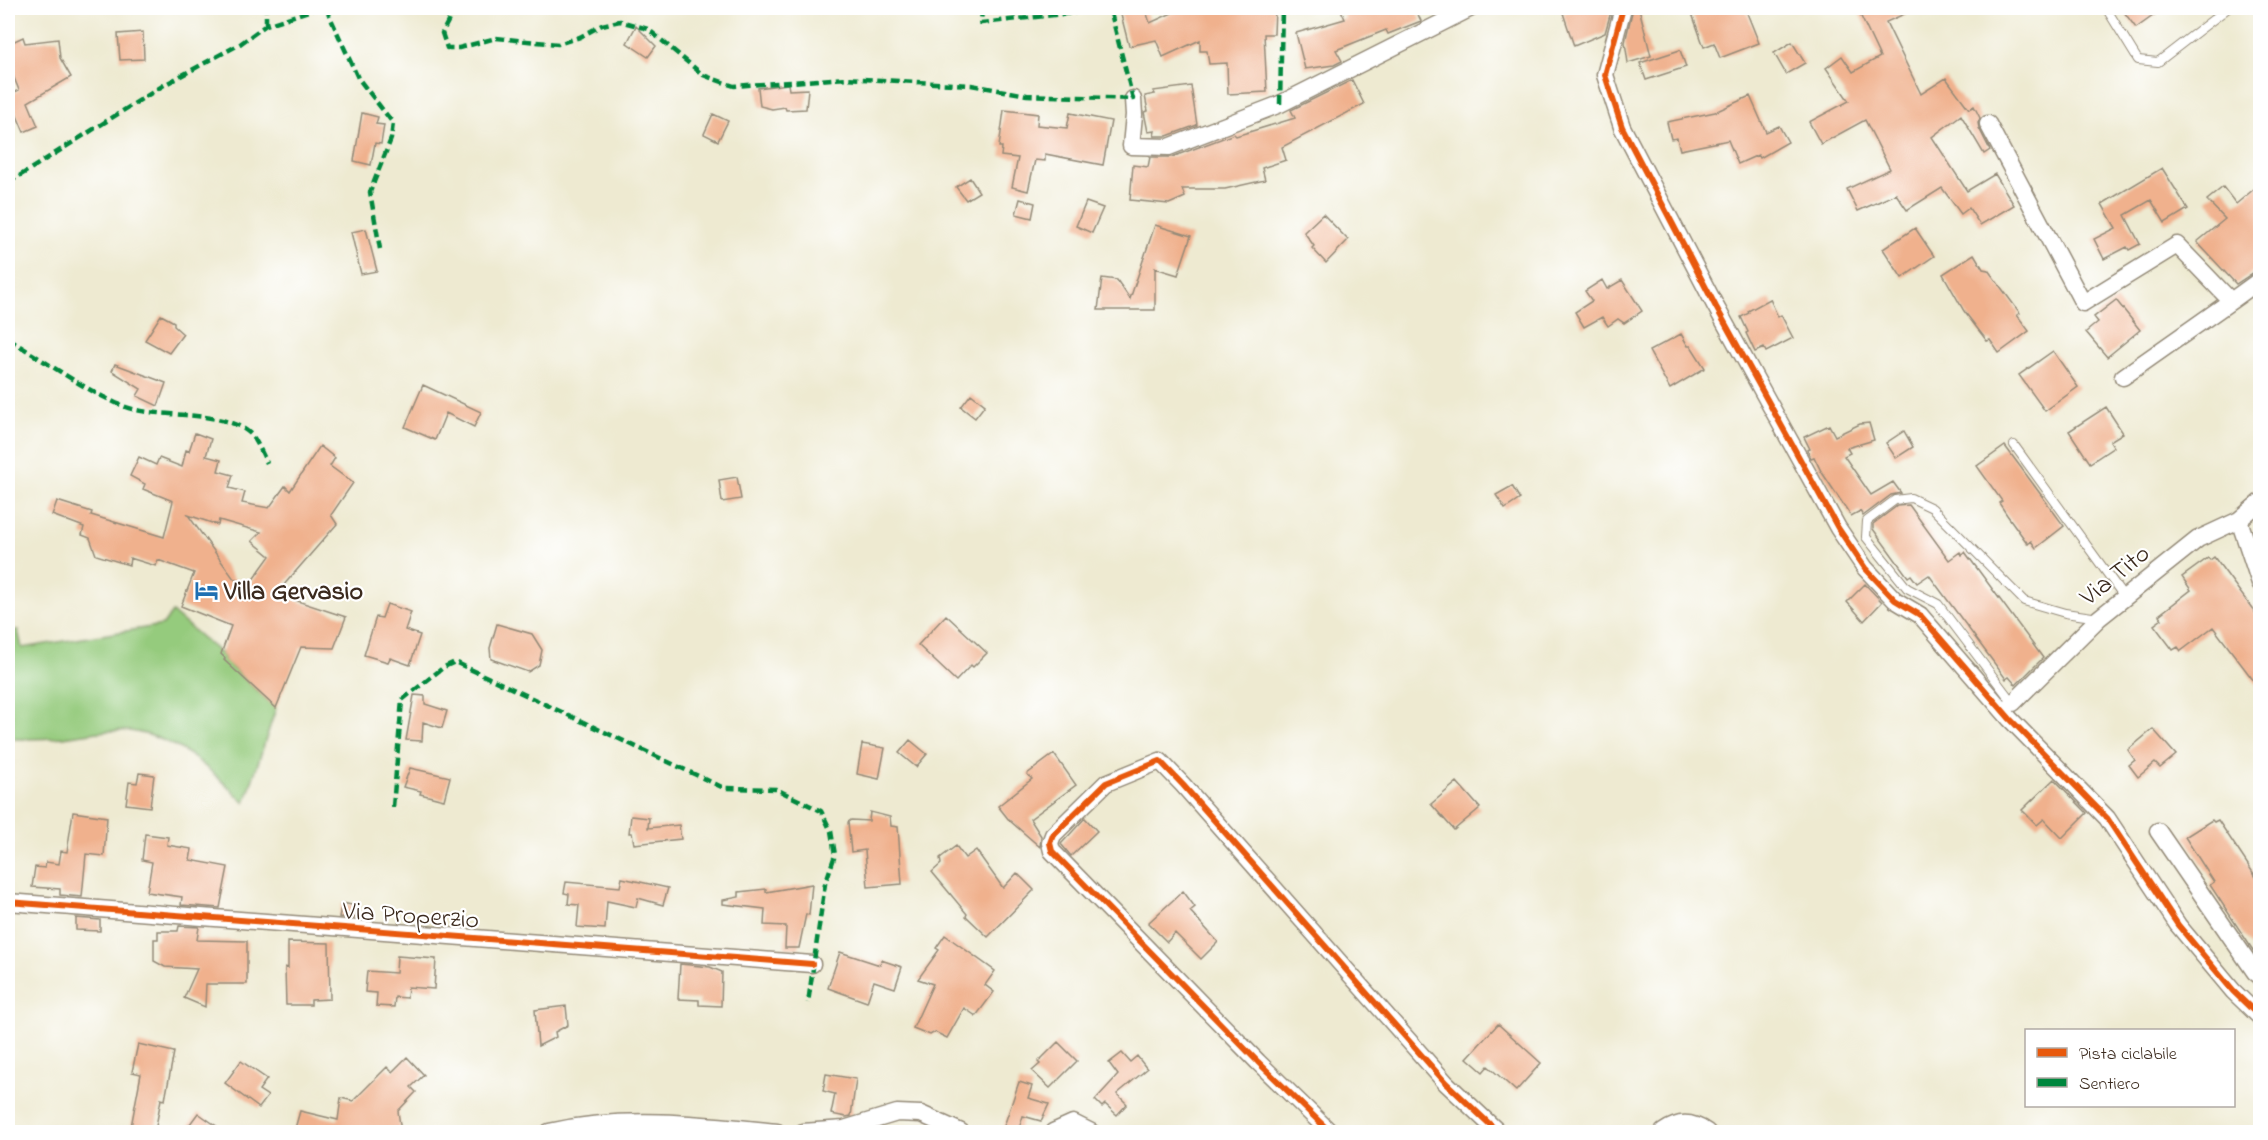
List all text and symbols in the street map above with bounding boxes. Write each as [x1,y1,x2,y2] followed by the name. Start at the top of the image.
[2072,536,2159,617] street label: Via Tito
[223,574,363,612] place label: Villa Gervasio
[193,577,219,603] hotel icon: Villa Gervasio
[340,893,480,941] street label: Via Properzio
[2025,1029,2235,1107] legend
[2079,1042,2178,1068] text: Pista ciclabile
[2079,1072,2140,1098] text: Sentiero

